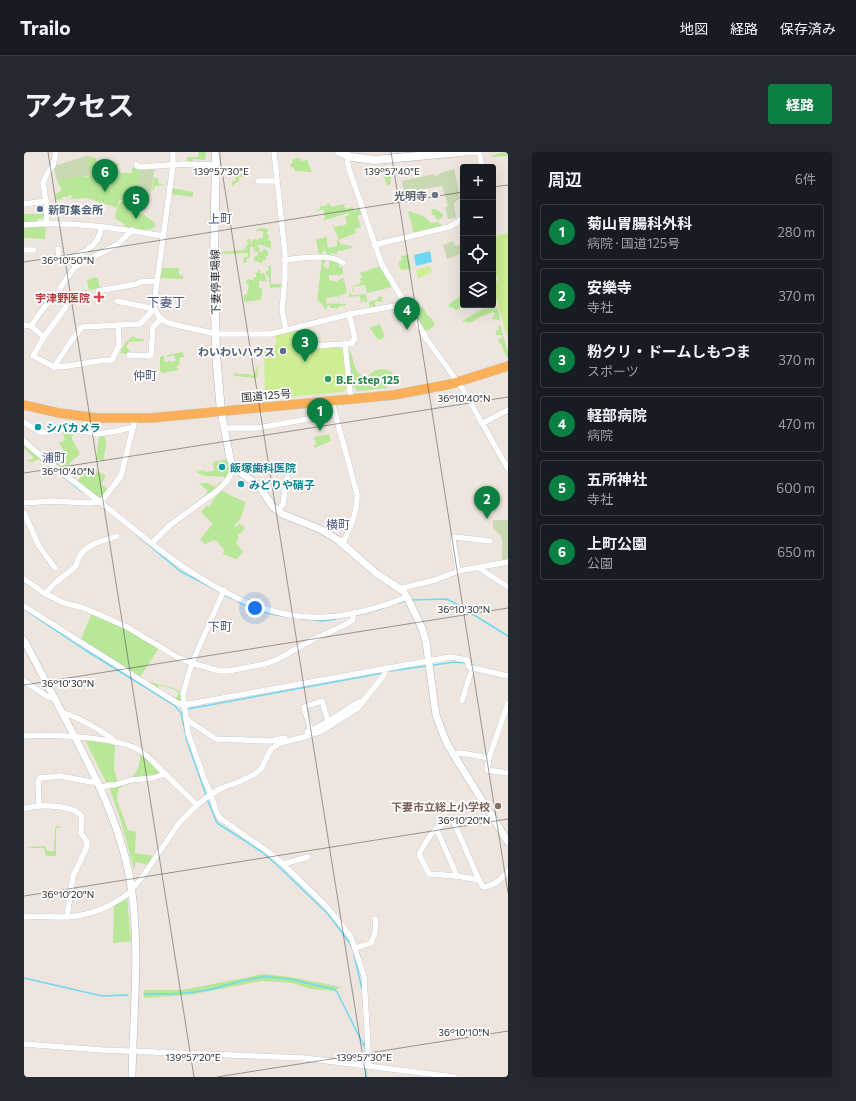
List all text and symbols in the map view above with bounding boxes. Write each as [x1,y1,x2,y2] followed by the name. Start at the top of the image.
[20,16,71,39] text: Trailo
[680,20,708,37] text: 地図
[730,20,758,37] text: 経路
[780,20,836,37] text: 保存済み
[768,84,832,124] button: 経路
[24,88,135,122] text: アクセス
[92,159,118,192] pin: 6
[460,164,496,308] map controls
[460,164,496,200] button: +
[193,165,249,177] text: 139°57'30"E
[364,165,420,177] text: 139°57'40"E
[548,169,582,190] text: 周辺
[795,171,816,187] text: 6件
[123,186,149,219] pin: 5
[394,189,427,202] place label: 光明寺
[430,190,440,200] marker: 光明寺
[460,200,496,236] button: −
[48,203,103,216] place label: 新町集会所
[35,204,45,214] marker: 新町集会所
[208,211,232,225] district label: 上町
[587,214,692,232] text: 菊山胃腸科外科
[559,224,565,240] text: 1
[778,224,815,240] text: 280 m
[587,235,680,251] text: 病院 · 国道125号
[460,236,496,272] button: locate
[208,249,222,315] street label: 下妻停車場線
[42,254,94,266] text: 36°10'50"N
[460,272,496,308] button: layers
[587,278,632,296] text: 安樂寺
[558,288,566,304] text: 2
[778,288,815,304] text: 370 m
[35,291,90,304] place label: 宇津野医院
[93,291,105,303] marker: 宇津野医院
[146,294,186,310] district label: 下妻丁
[394,297,420,330] pin: 4
[587,299,613,315] text: 寺社
[292,329,318,362] pin: 3
[587,342,751,360] text: 粉クリ・ドームしもつま
[198,345,275,358] place label: わいわいハウス
[278,346,288,356] marker: わいわいハウス
[558,352,566,368] text: 3
[778,352,815,368] text: 370 m
[587,363,639,379] text: スポーツ
[133,368,157,382] district label: 仲町
[336,373,399,386] place label: B.E. step 125
[323,374,333,384] marker: B.E. step 125
[240,386,292,404] street label: 国道125号
[437,392,491,404] text: 36°10'40"N
[307,398,333,431] pin: 1
[587,406,647,424] text: 軽部病院
[558,416,566,432] text: 4
[778,416,815,432] text: 470 m
[46,421,101,434] place label: シバカメラ
[33,422,43,432] marker: シバカメラ
[587,427,613,443] text: 病院
[42,450,66,464] district label: 浦町
[229,461,296,474] place label: 飯塚歯科医院
[217,462,227,472] marker: 飯塚歯科医院
[41,465,95,477] text: 36°10'40"N
[587,470,647,488] text: 五所神社
[249,478,315,491] place label: みどりや硝子
[236,479,246,489] marker: みどりや硝子
[558,480,566,496] text: 5
[776,480,815,496] text: 600 m
[474,486,500,519] pin: 2
[587,491,613,507] text: 寺社
[326,517,350,531] district label: 横町
[587,534,647,552] text: 上町公園
[558,544,566,560] text: 6
[777,544,815,560] text: 650 m
[587,555,613,571] text: 公園
[245,598,265,618] your location
[438,603,490,615] text: 36°10'30"N
[208,619,232,633] district label: 下町
[42,677,94,689] text: 36°10'30"N
[391,800,490,813] place label: 下妻市立総上小学校
[493,801,503,811] marker: 下妻市立総上小学校
[438,814,490,826] text: 36°10'20"N
[42,888,94,900] text: 36°10'20"N
[438,1026,490,1038] text: 36°10'10"N
[165,1051,221,1063] text: 139°57'20"E
[336,1051,392,1063] text: 139°57'30"E

